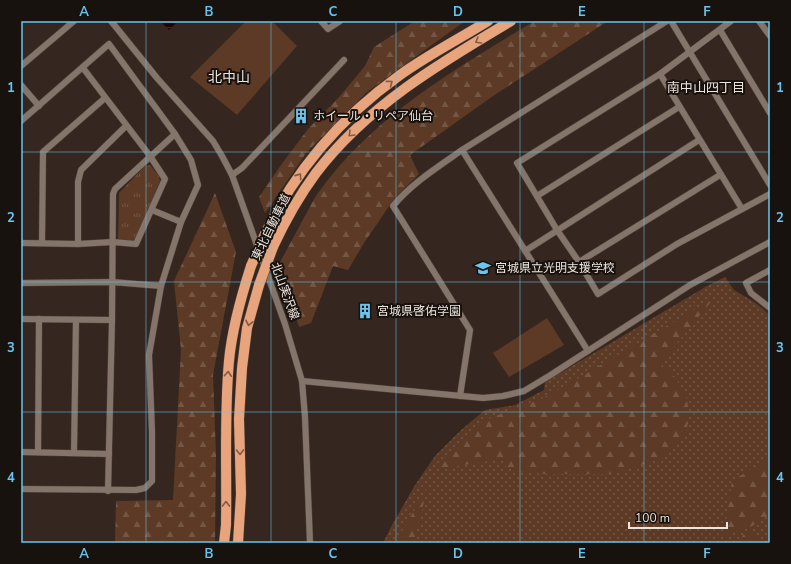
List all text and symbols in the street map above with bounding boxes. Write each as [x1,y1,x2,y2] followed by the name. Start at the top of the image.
[79,3,89,21] text: A
[205,3,214,21] text: B
[329,3,338,21] text: C
[453,3,463,21] text: D
[578,3,586,21] text: E
[703,3,711,21] text: F
[475,36,482,44] one-way arrow
[208,68,250,87] district label: 北中山
[7,79,15,97] text: 1
[667,79,745,97] district label: 南中山四丁目
[776,79,784,97] text: 1
[385,81,392,88] one-way arrow
[292,107,310,125] building icon: ホイール・リペア仙台
[313,108,433,124] place label: ホイール・リペア仙台
[348,129,356,137] one-way arrow
[294,173,302,180] one-way arrow
[248,191,294,263] street label: 東北自動車道
[7,209,15,227] text: 2
[776,209,784,227] text: 2
[474,259,492,277] school or university icon: 宮城県立光明支援学校
[267,260,303,322] street label: 北山実沢線
[495,260,615,276] place label: 宮城県立光明支援学校
[356,302,374,320] building icon: 宮城県啓佑学園
[377,303,461,319] place label: 宮城県啓佑学園
[245,320,253,326] one-way arrow
[7,339,15,357] text: 3
[776,339,784,357] text: 3
[224,371,232,377] one-way arrow
[236,449,244,455] one-way arrow
[7,469,15,487] text: 4
[776,469,784,487] text: 4
[222,501,230,507] one-way arrow
[629,504,727,530] scale bar
[635,510,670,526] text: 100 m
[79,545,89,563] text: A
[205,545,214,563] text: B
[329,545,338,563] text: C
[453,545,463,563] text: D
[578,545,586,563] text: E
[703,545,711,563] text: F

